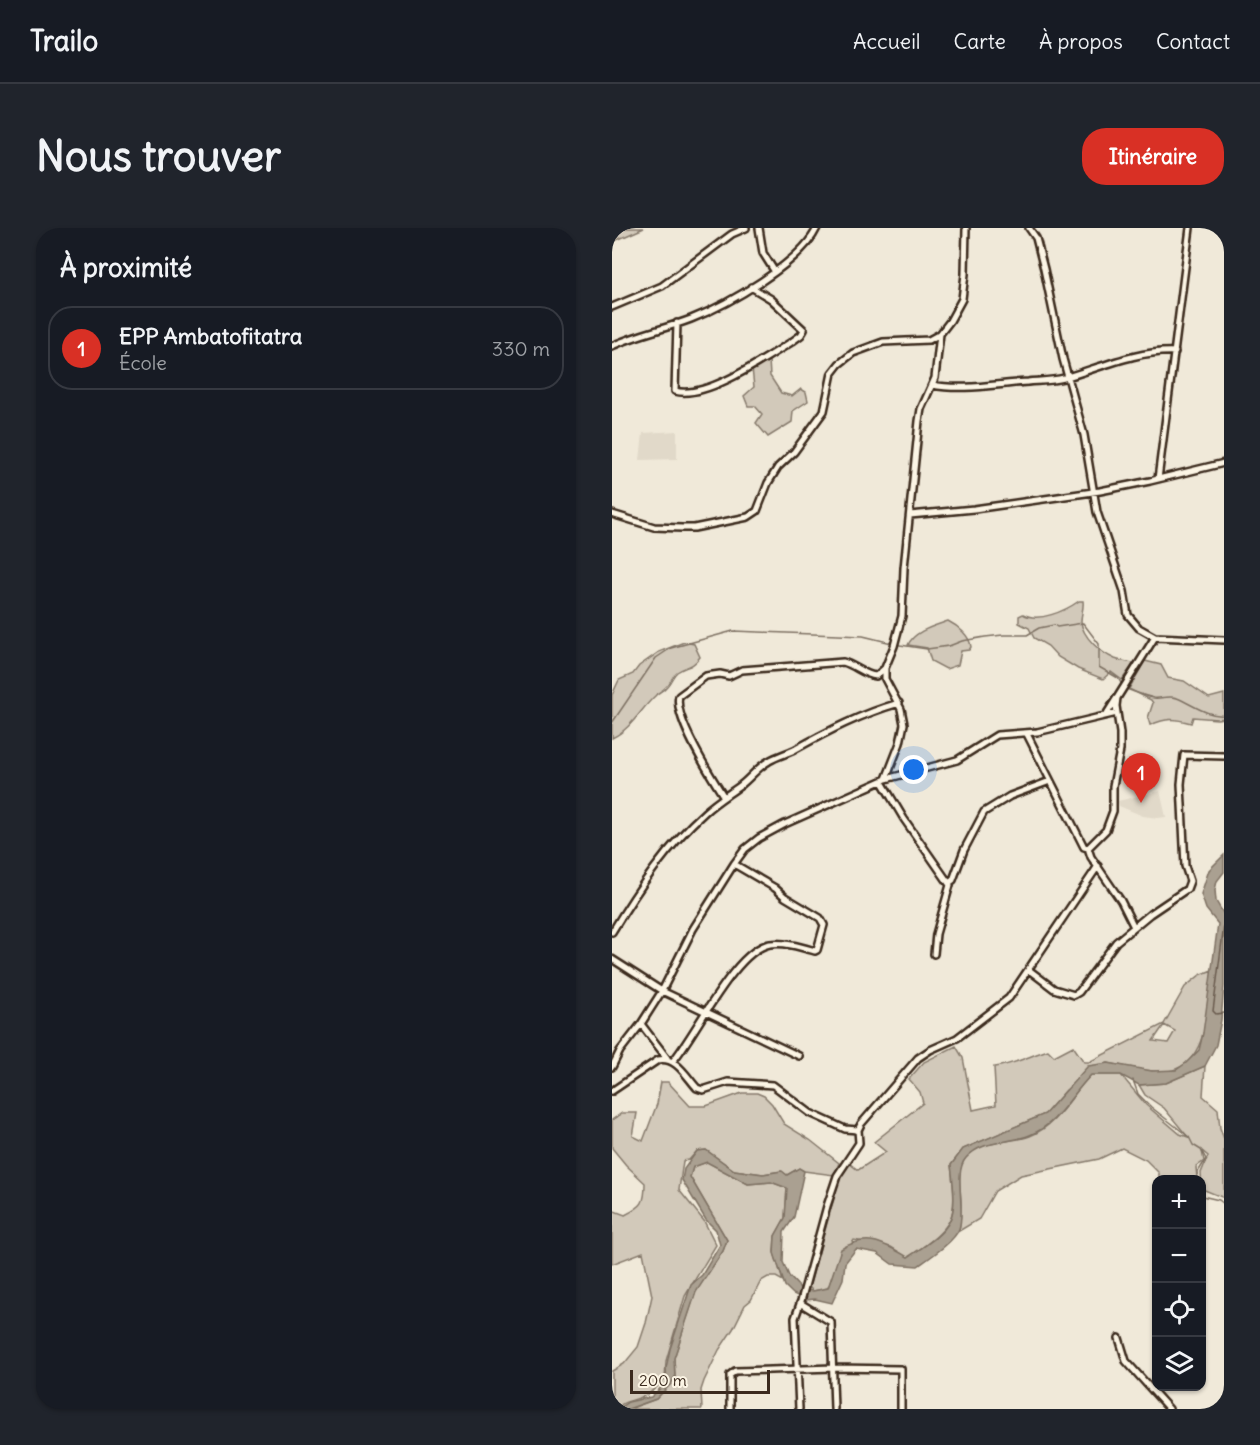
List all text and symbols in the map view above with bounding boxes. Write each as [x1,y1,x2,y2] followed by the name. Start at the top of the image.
[30,23,98,59] text: Trailo
[853,28,921,55] text: Accueil
[954,28,1006,55] text: Carte
[1039,28,1123,55] text: À propos
[1156,28,1230,55] text: Contact
[1082,128,1224,185] button: Itinéraire
[36,130,281,182] text: Nous trouver
[60,251,192,284] text: À proximité
[119,322,302,350] text: EPP Ambatofitatra
[78,336,85,361] text: 1
[492,336,550,361] text: 330 m
[119,350,167,375] text: École
[1122,754,1160,803] pin: 1
[899,755,928,784] your location
[1152,1175,1206,1391] map controls
[1152,1175,1206,1229] button: +
[1152,1229,1206,1283] button: −
[1152,1283,1206,1337] button: locate
[1152,1337,1206,1391] button: layers
[630,1367,770,1394] scale bar
[639,1370,687,1390] text: 200 m

